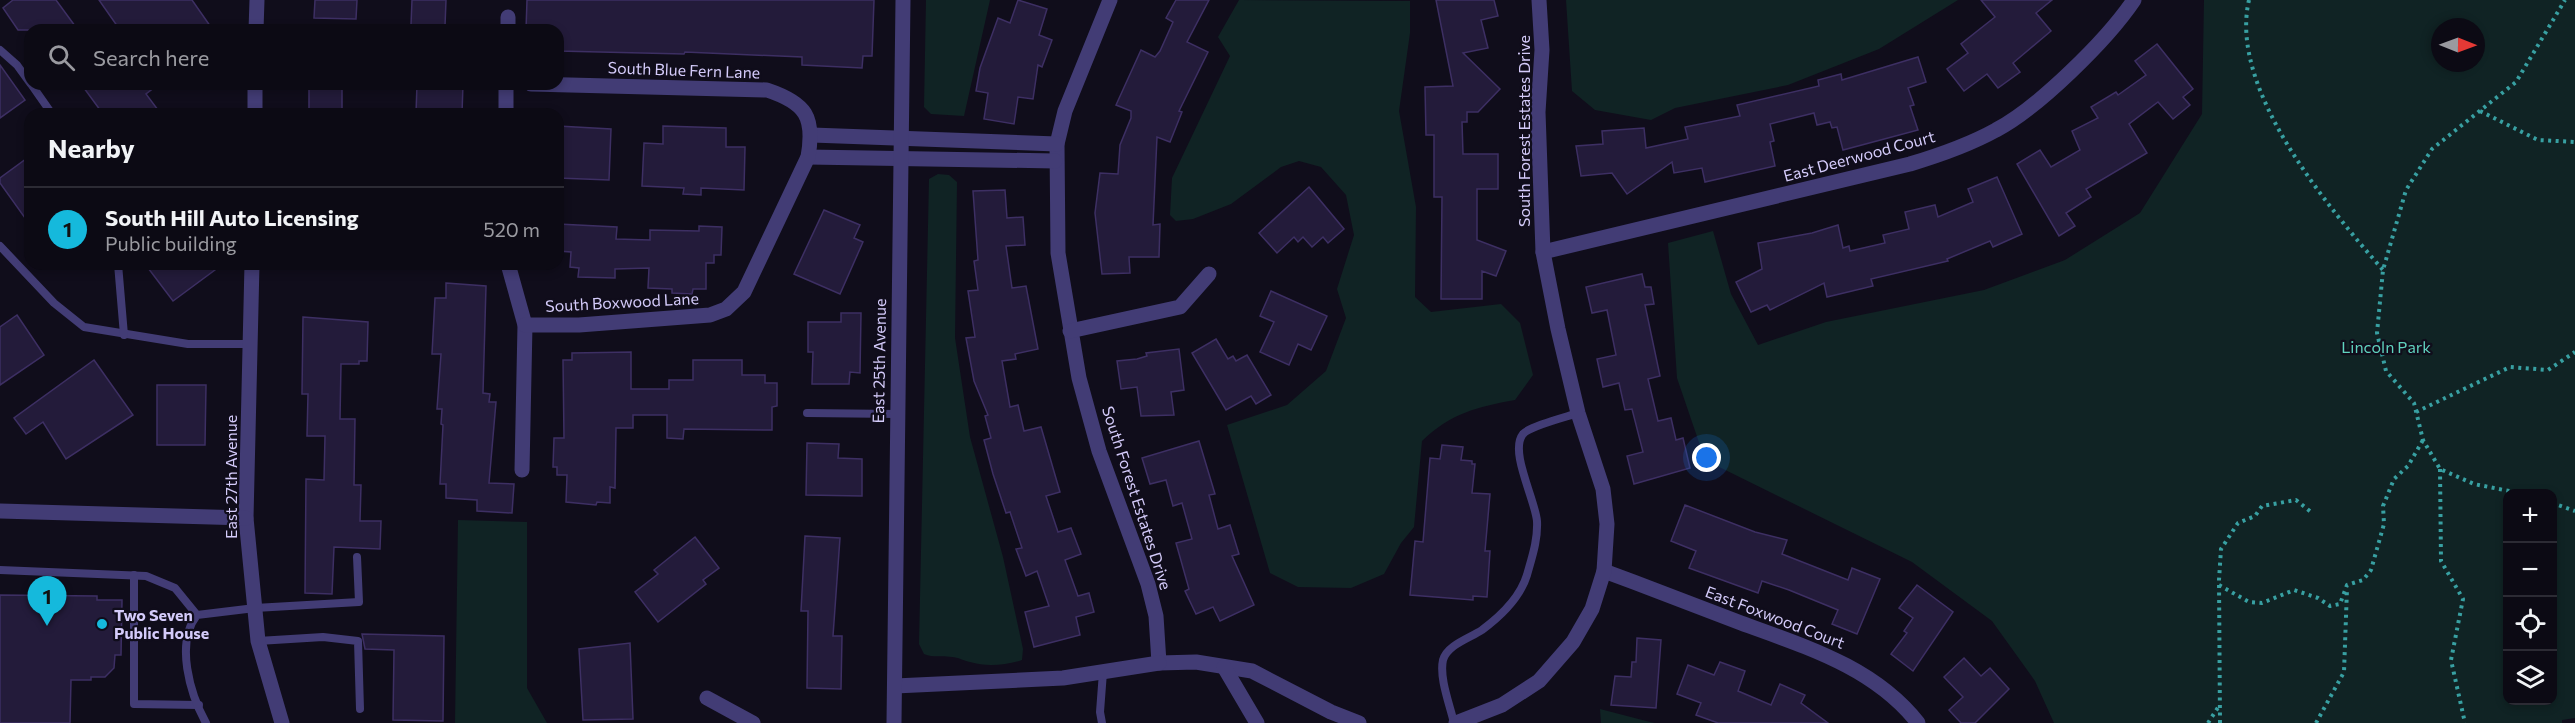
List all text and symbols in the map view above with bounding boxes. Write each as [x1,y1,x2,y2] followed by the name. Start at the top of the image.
[2431,18,2485,72] north arrow
[24,24,564,90] search box
[1514,35,1533,227] street label: South Forest Estates Drive
[45,41,78,74] icon: search
[93,44,209,71] text: Search here
[607,57,761,82] street label: South Blue Fern Lane
[1781,126,1937,185] street label: East Deerwood Court
[48,132,135,163] text: Nearby
[105,204,359,231] text: South Hill Auto Licensing
[63,217,72,241] text: 1
[483,217,540,241] text: 520 m
[105,231,237,255] text: Public building
[545,288,699,315] street label: South Boxwood Lane
[868,298,889,424] street label: East 25th Avenue
[2341,337,2431,356] park label: Lincoln Park
[1099,404,1176,592] street label: South Forest Estates Drive
[221,415,240,539] street label: East 27th Avenue
[1692,443,1721,472] your location
[2503,489,2557,705] map controls
[2503,489,2557,543] button: +
[2503,543,2557,597] button: −
[28,576,66,626] pin: 1
[1703,581,1848,652] street label: East Foxwood Court
[2503,597,2557,651] button: locate
[114,605,209,642] place label: Two Seven Public House
[95,617,109,631] marker: Two Seven Public House
[2503,651,2557,705] button: layers

